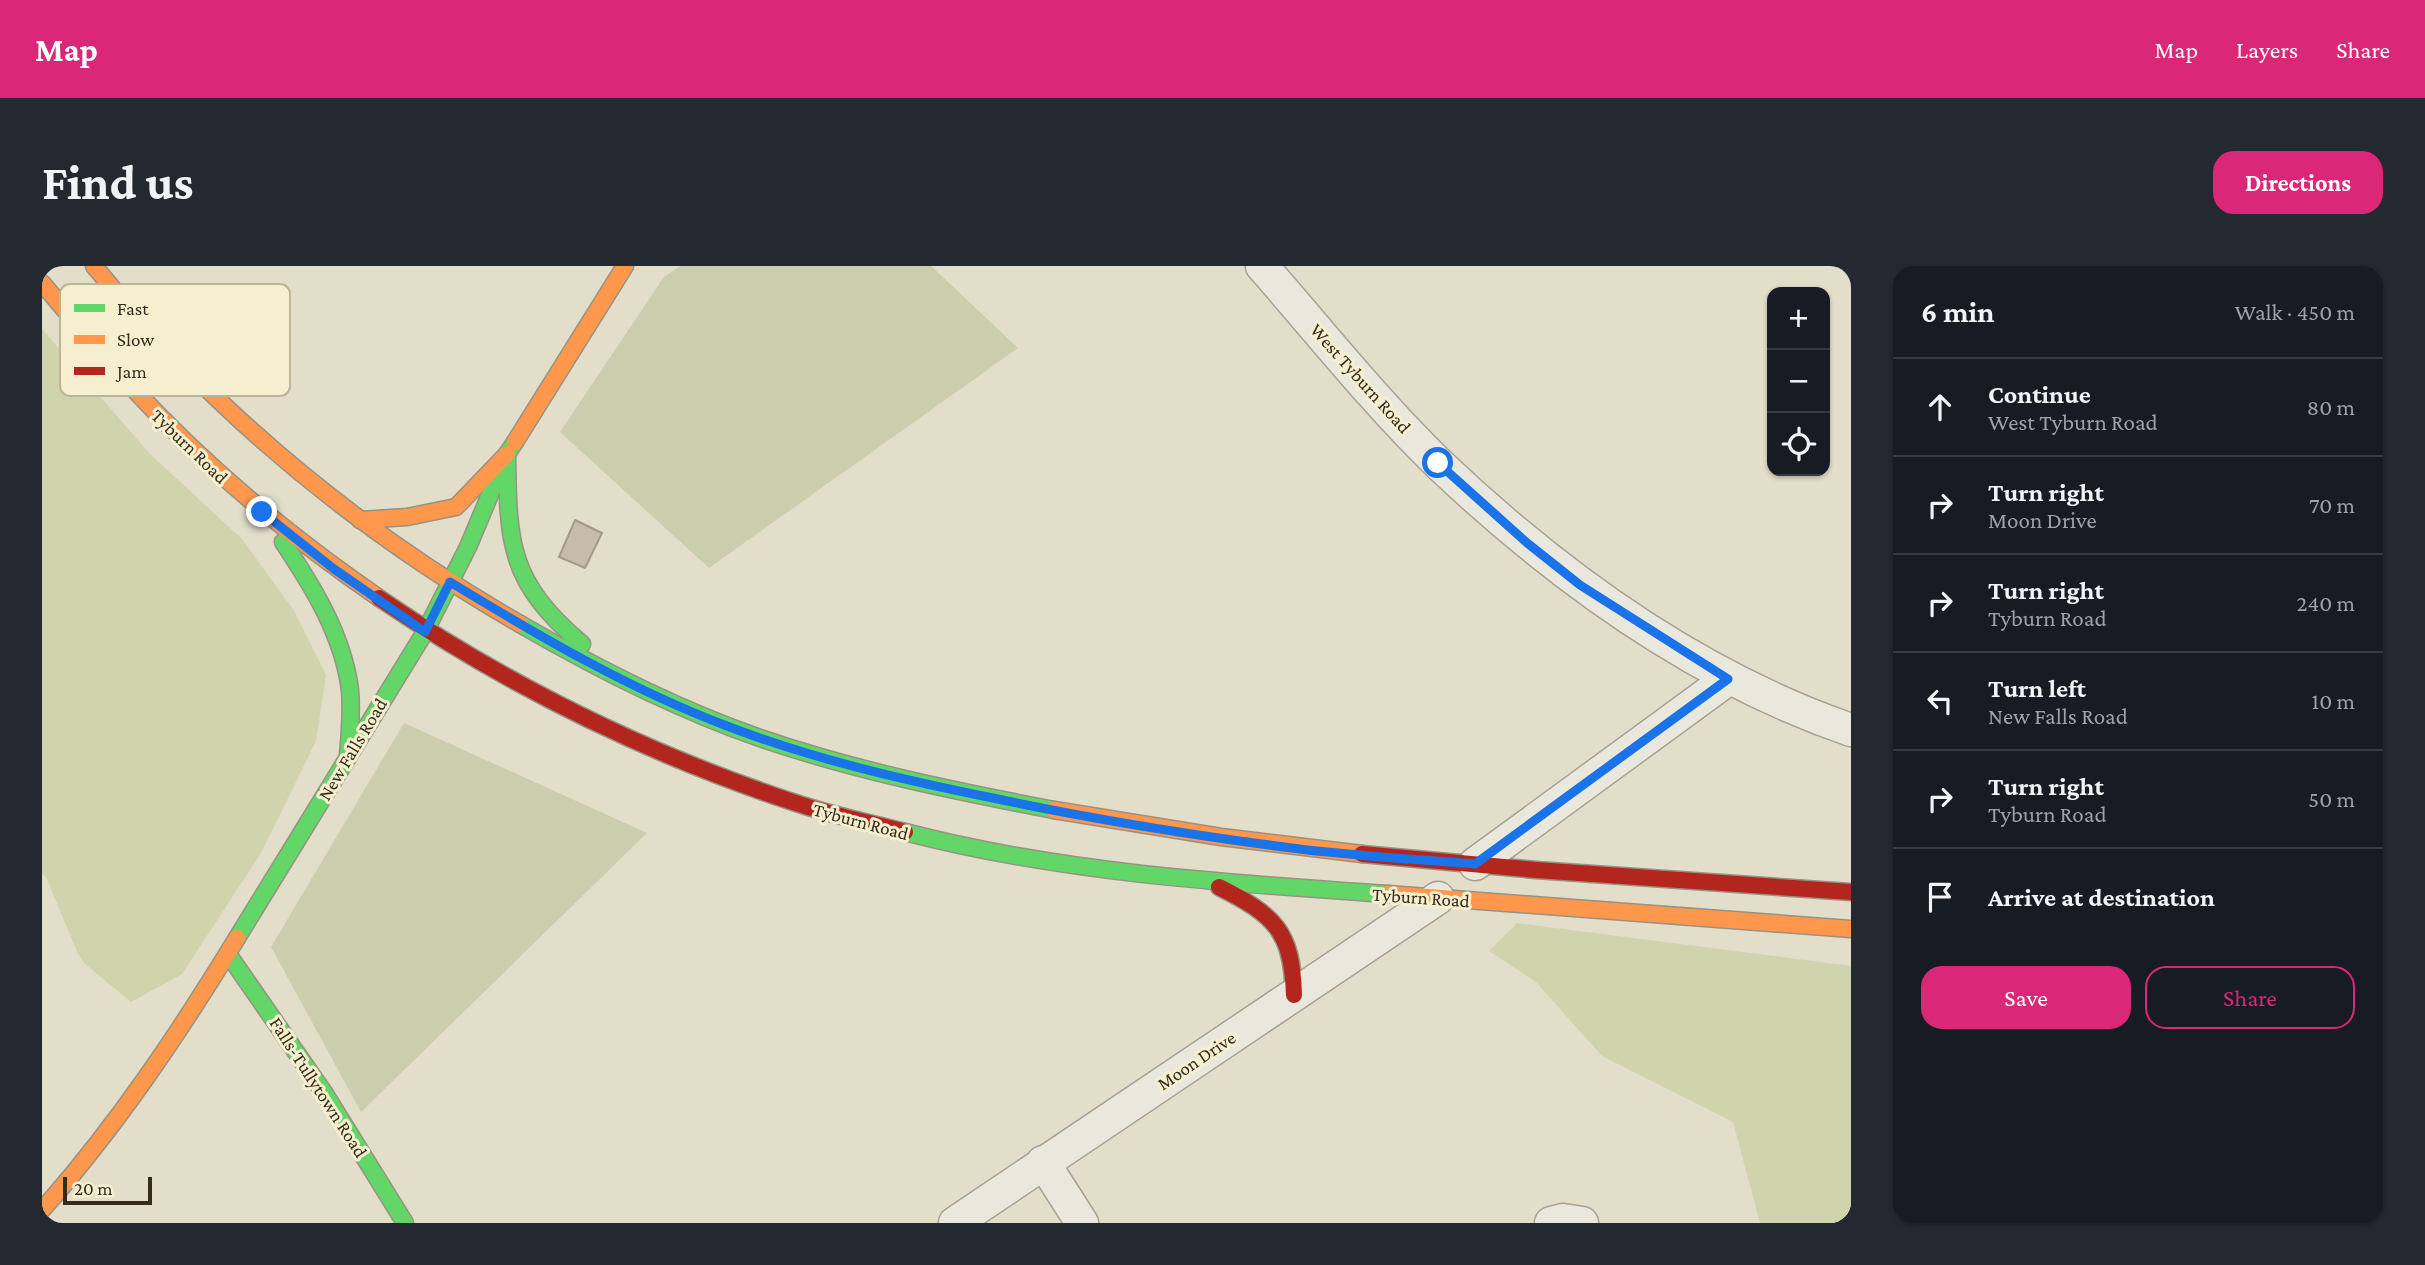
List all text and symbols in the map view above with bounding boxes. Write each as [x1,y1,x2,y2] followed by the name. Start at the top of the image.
[35,31,98,68] text: Map
[2154,36,2198,63] text: Map
[2236,36,2298,63] text: Layers
[2336,36,2390,63] text: Share
[2213,151,2383,214] button: Directions
[42,155,194,210] text: Find us
[60,284,290,396] legend
[1767,287,1830,476] map controls
[1767,287,1830,350] button: +
[1921,295,1994,328] text: 6 min
[117,298,149,319] text: Fast
[2235,299,2355,325] text: Walk · 450 m
[1306,319,1415,437] street label: West Tyburn Road
[117,329,154,350] text: Slow
[1767,350,1830,413] button: −
[115,361,147,382] text: Jam
[1988,380,2091,409] text: Continue
[1921,388,1959,426] icon: ahead
[2307,394,2355,420] text: 80 m
[147,405,232,488] street label: Tyburn Road
[1988,409,2158,435] text: West Tyburn Road
[1767,413,1830,476] button: locate
[1422,447,1453,478] route start
[1988,478,2104,507] text: Turn right
[1921,486,1959,524] icon: right
[2309,492,2355,518] text: 70 m
[246,496,277,527] route end
[1988,507,2097,533] text: Moon Drive
[1988,576,2104,605] text: Turn right
[1921,584,1959,622] icon: right
[2296,590,2355,616] text: 240 m
[1988,605,2106,631] text: Tyburn Road
[1988,674,2086,703] text: Turn left
[1921,682,1959,720] icon: left
[2312,688,2355,714] text: 10 m
[314,694,391,804] street label: New Falls Road
[1988,703,2128,729] text: New Falls Road
[1988,772,2104,801] text: Turn right
[1921,780,1959,818] icon: right
[2308,786,2355,812] text: 50 m
[811,799,911,844] street label: Tyburn Road
[1988,801,2106,827] text: Tyburn Road
[1921,878,1959,916] icon: arrive
[1988,883,2215,912] text: Arrive at destination
[1371,884,1471,911] street label: Tyburn Road
[1921,966,2131,1029] button: Save
[2145,966,2355,1029] button: Share
[265,1013,372,1161] street label: Falls-Tullytown Road
[1153,1027,1239,1094] street label: Moon Drive
[63,1174,152,1206] scale bar
[74,1178,113,1199] text: 20 m

